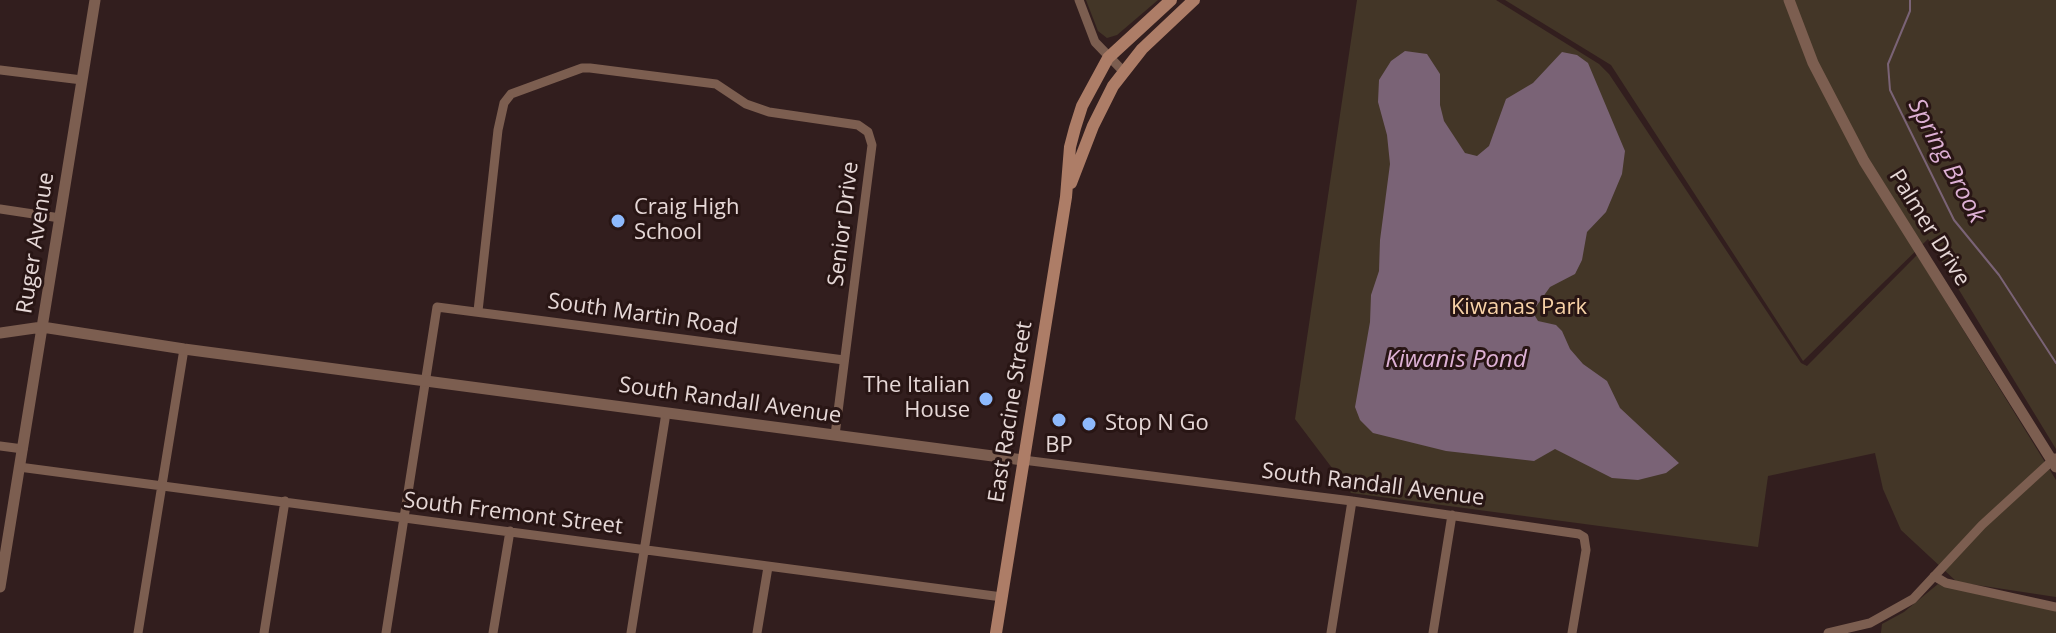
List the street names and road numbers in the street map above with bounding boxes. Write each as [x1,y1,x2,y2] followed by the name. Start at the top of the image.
[823,160,865,288] street label: Senior Drive
[1883,165,1975,291] street label: Palmer Drive
[12,170,60,316] street label: Ruger Avenue
[546,289,740,341] street label: South Martin Road
[984,319,1038,505] street label: East Racine Street
[617,372,843,430] street label: South Randall Avenue
[1260,458,1486,512] street label: South Randall Avenue
[402,487,624,541] street label: South Fremont Street

